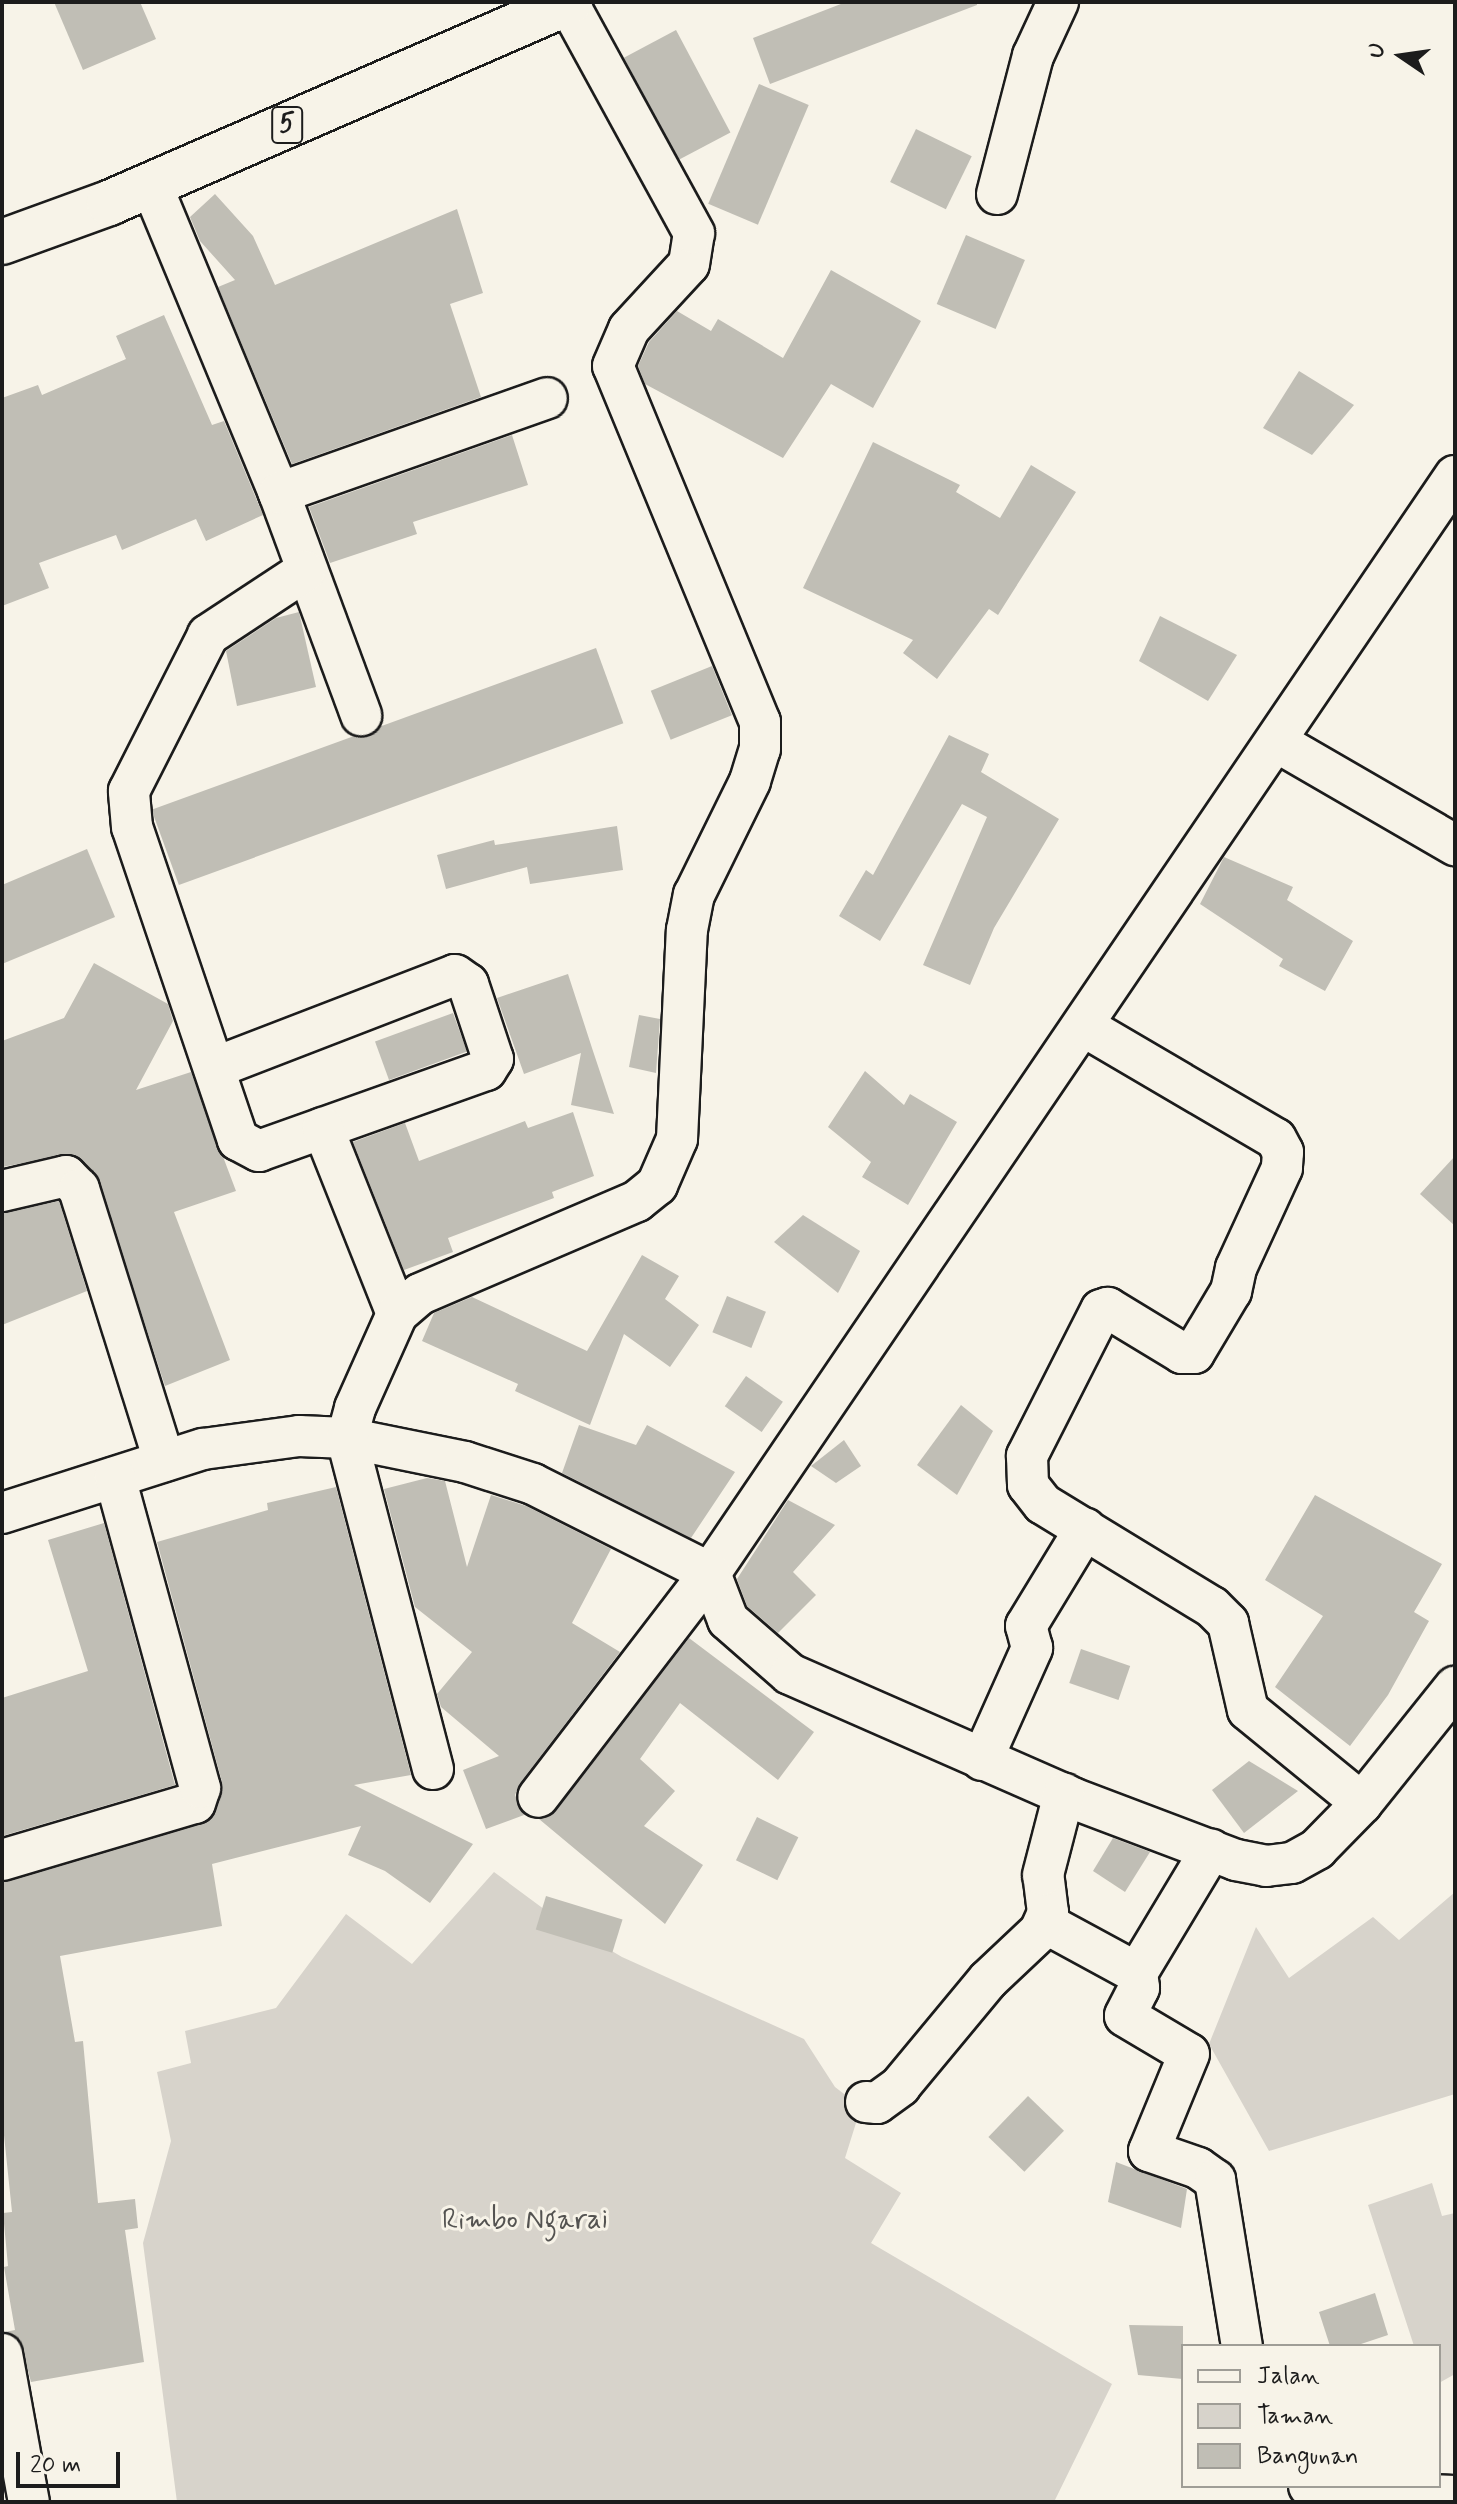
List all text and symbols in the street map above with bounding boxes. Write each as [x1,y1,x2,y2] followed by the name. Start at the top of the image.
[1361,16,1441,96] north arrow
[1362,40,1393,61] text: U
[271,103,303,147] road number: 5
[444,2204,606,2238] park label: Rimbo Ngarai
[1181,2344,1441,2488] legend
[1257,2361,1320,2392] text: Jalan
[1257,2401,1333,2432] text: Taman
[20,2436,124,2486] scale bar
[1257,2441,1358,2472] text: Bangunan
[30,2450,81,2481] text: 20 m

